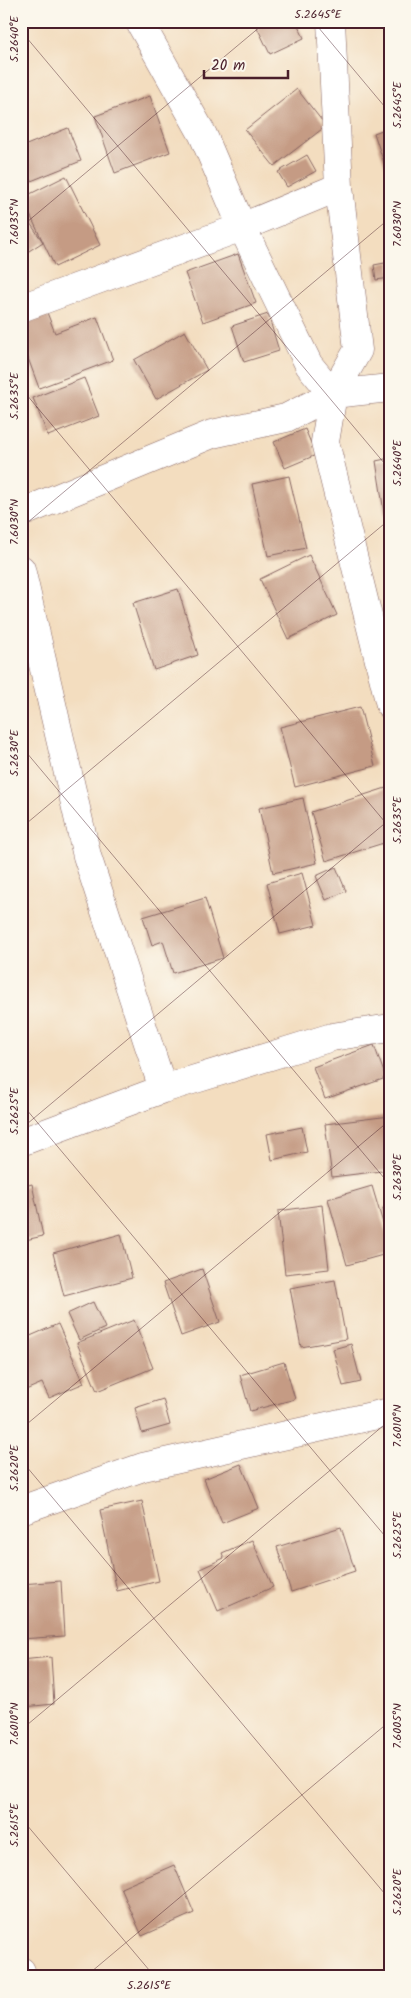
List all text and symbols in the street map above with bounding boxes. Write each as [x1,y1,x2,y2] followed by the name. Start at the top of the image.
[294,5,343,24] text: 5.2645°E
[5,15,24,62] text: 5.2640°E
[204,48,287,80] scale bar
[211,54,245,78] text: 20 m
[388,80,407,129] text: 5.2645°E
[5,199,24,245] text: 7.6035°N
[388,201,407,247] text: 7.6030°N
[5,371,24,420] text: 5.2635°E
[388,439,407,486] text: 5.2640°E
[5,499,24,545] text: 7.6030°N
[5,729,24,776] text: 5.2630°E
[388,795,407,844] text: 5.2635°E
[5,1086,24,1135] text: 5.2625°E
[388,1153,407,1200] text: 5.2630°E
[388,1404,407,1448] text: 7.6010°N
[5,1444,24,1492] text: 5.2620°E
[388,1510,407,1559] text: 5.2625°E
[5,1702,24,1746] text: 7.6010°N
[388,1703,407,1749] text: 7.6005°N
[5,1802,24,1847] text: 5.2615°E
[388,1868,407,1916] text: 5.2620°E
[127,1976,172,1995] text: 5.2615°E

